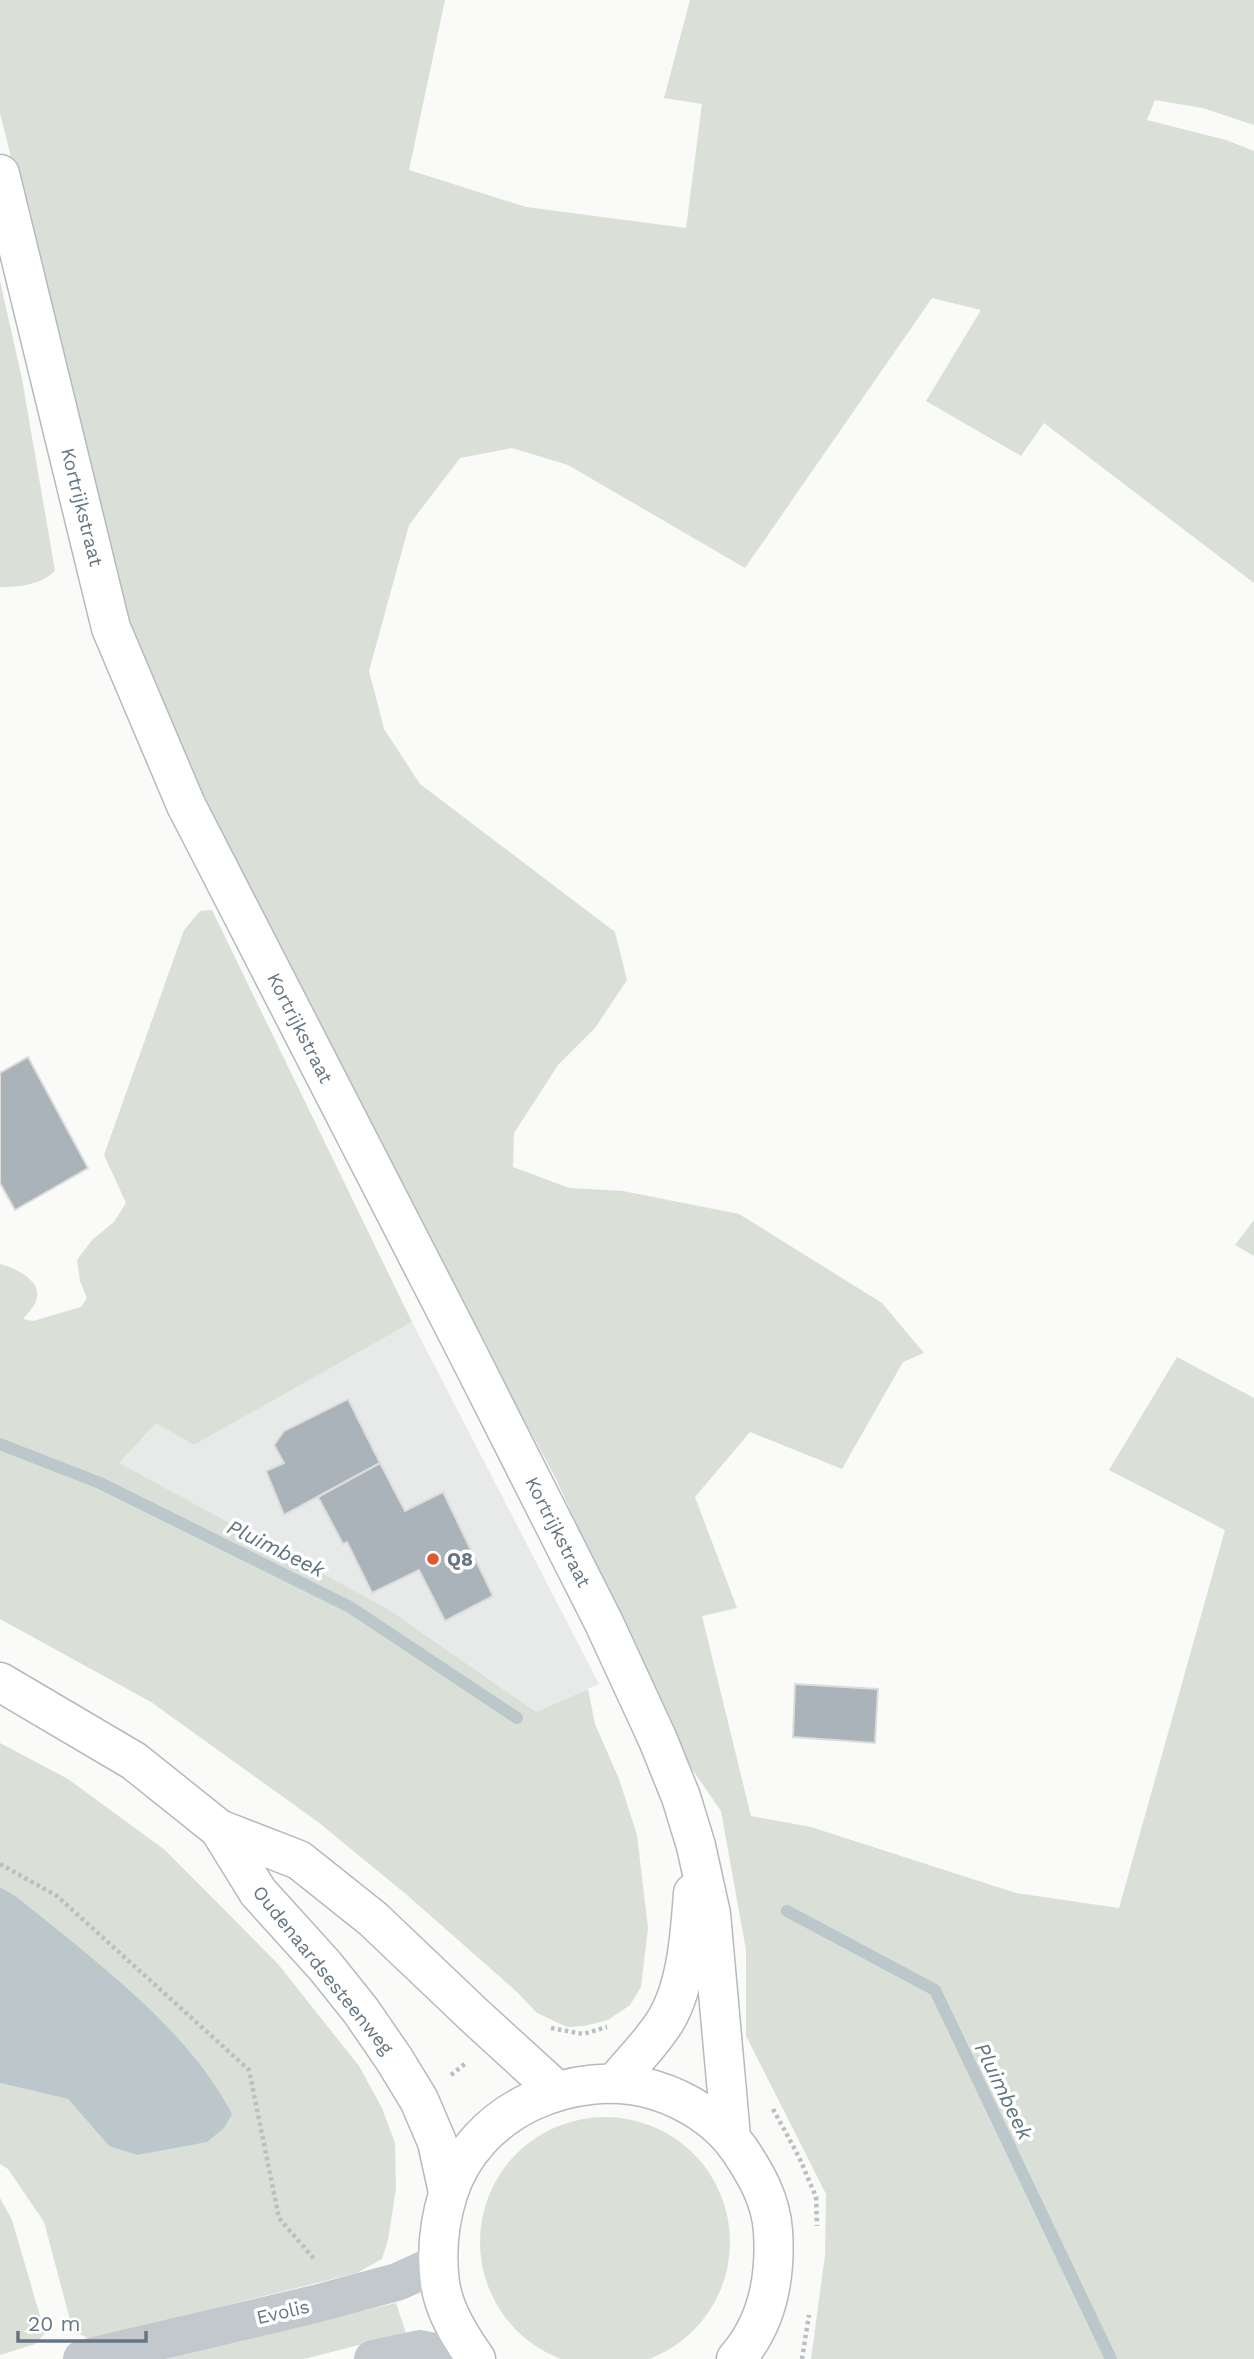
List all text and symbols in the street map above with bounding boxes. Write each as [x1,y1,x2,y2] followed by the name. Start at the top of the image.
[56,445,108,569] street label: Kortrijkstraat
[262,969,338,1087] street label: Kortrijkstraat
[520,1473,596,1591] street label: Kortrijkstraat
[223,1514,329,1583] water label: Pluimbeek
[447,1548,473,1571] place label: Q8
[425,1551,441,1567] marker: Q8
[248,1881,399,2060] street label: Oudenaardsesteenweg
[970,2038,1039,2144] water label: Pluimbeek
[254,2295,312,2329] street label: Evolis
[18,2300,145,2344] scale bar
[28,2311,80,2336] text: 20 m

